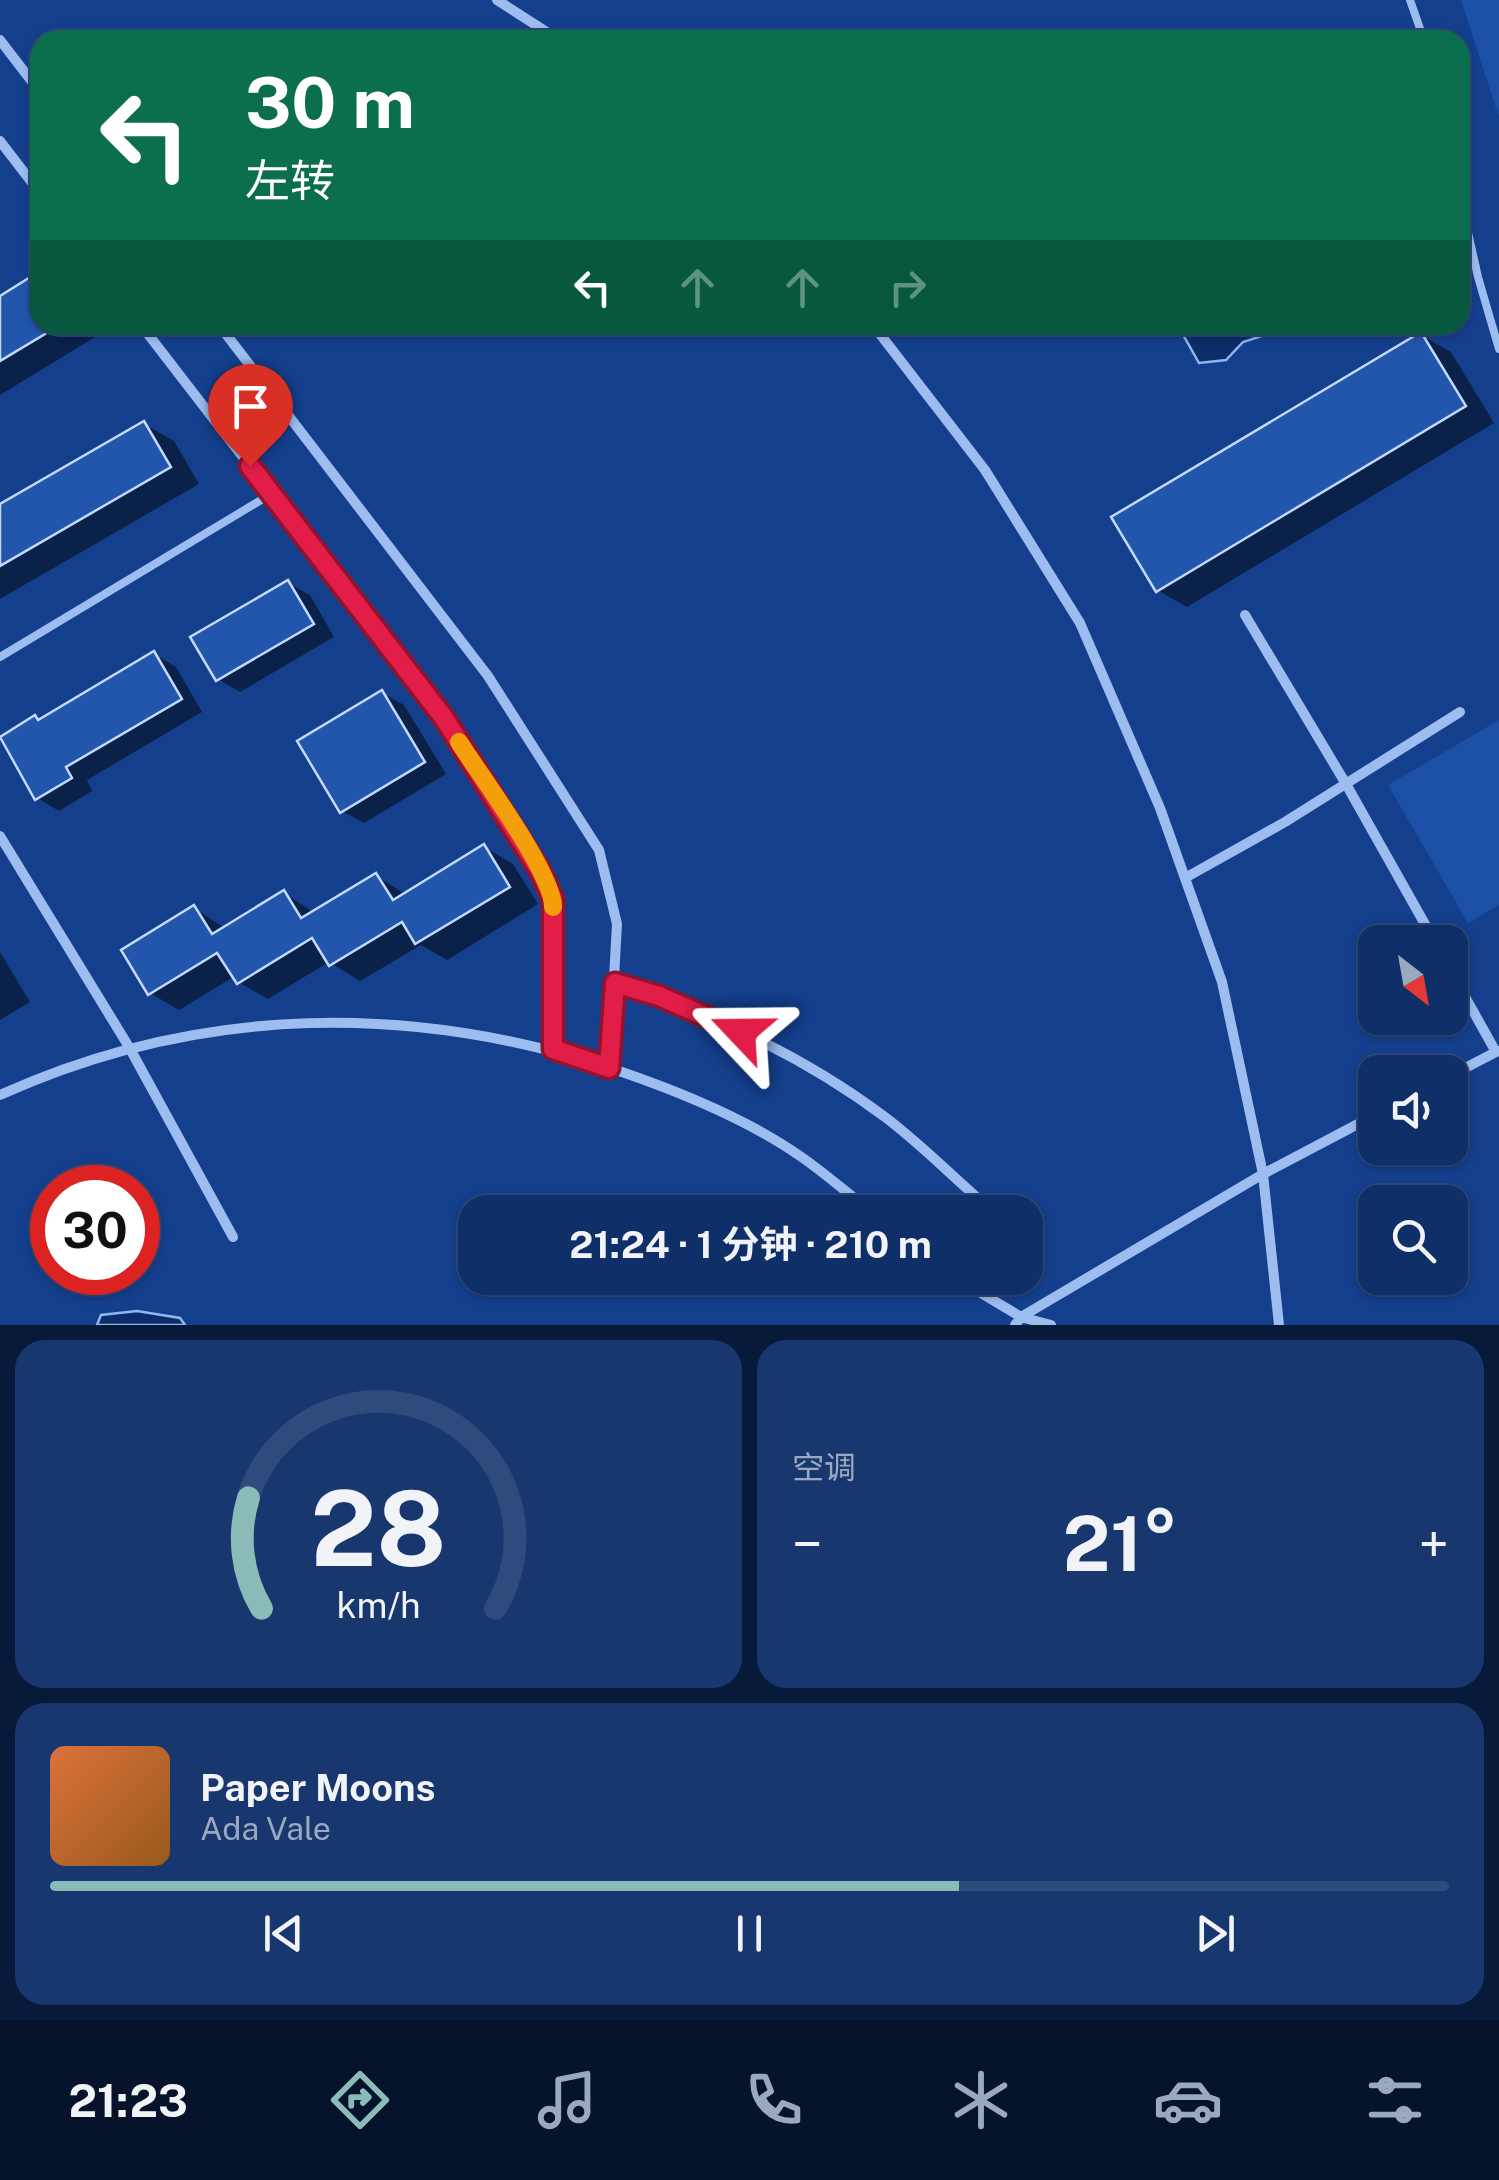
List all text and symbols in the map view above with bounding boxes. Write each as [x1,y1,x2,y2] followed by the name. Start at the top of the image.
[245,61,415,144] text: 30 m
[80,70,210,200] icon: left
[245,154,335,207] text: 左转
[565,260,620,315] icon: left
[670,260,725,315] icon: ahead
[775,260,830,315] icon: ahead
[880,260,935,315] icon: right
[208,364,293,467] pin
[223,379,278,434] icon: arrive
[1358,925,1468,1035] north arrow
[1358,925,1468,1295] map controls
[689,980,793,1084] position arrow
[1358,1055,1468,1165] button: sound
[30,1165,160,1295] speed limit sign: 30
[1358,1185,1468,1295] button: search
[569,1222,932,1267] text: 21:24 · 1 分钟 · 210 m
[792,1449,856,1486] text: 空调
[311,1467,446,1589] text: 28
[1063,1500,1178,1588] text: 21°
[792,1512,823,1576] text: −
[1419,1512,1449,1576] text: +
[336,1584,421,1626] text: km/h
[200,1765,435,1810] text: Paper Moons
[200,1810,331,1847] text: Ada Vale
[256,1906,311,1961] icon: previous
[722,1906,777,1961] icon: pause
[1188,1906,1243,1961] icon: next
[325,2065,395,2135] icon: directions
[532,2065,602,2135] icon: music
[739,2065,809,2135] icon: phone
[946,2065,1016,2135] icon: climate
[1153,2065,1223,2135] icon: car
[1360,2065,1430,2135] icon: filters
[69,2074,188,2127] text: 21:23

